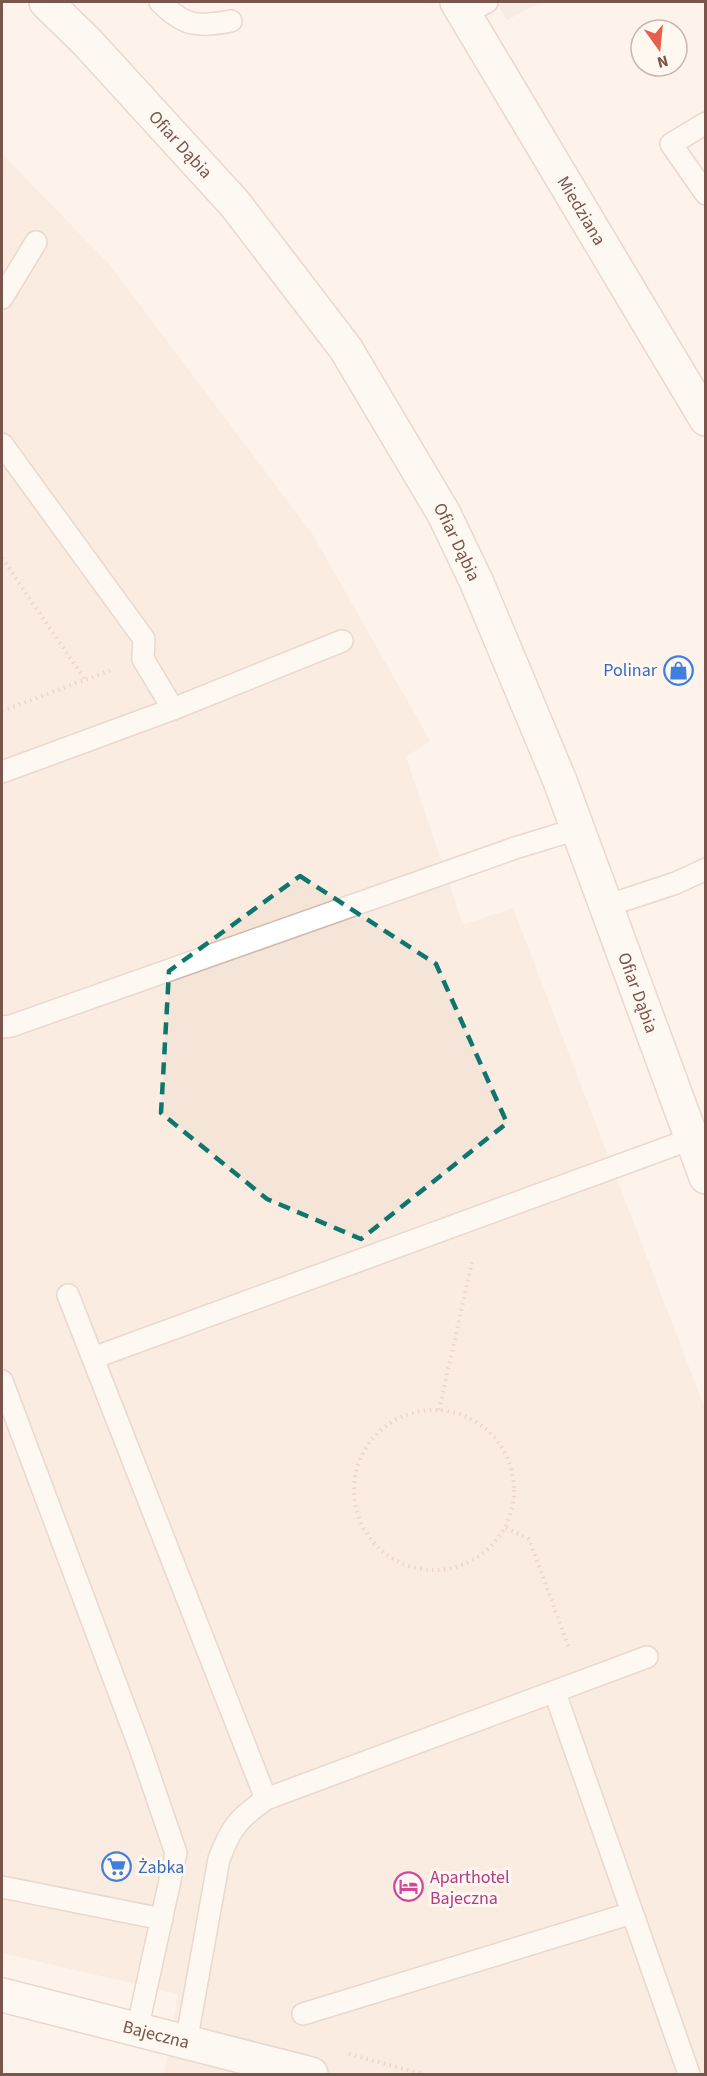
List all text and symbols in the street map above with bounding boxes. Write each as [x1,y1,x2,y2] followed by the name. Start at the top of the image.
[629,18,689,78] north arrow
[655,50,671,74] text: N
[143,105,218,184] street label: Ofiar Dąbia
[551,171,612,250] street label: Miedziana
[427,498,487,585] street label: Ofiar Dąbia
[662,654,694,686] shop icon: Polinar
[603,658,658,683] place label: Polinar
[612,949,664,1037] street label: Ofiar Dąbia
[101,1851,133,1883] supermarket icon: Żabka
[138,1855,184,1880] place label: Żabka
[430,1865,510,1911] place label: Aparthotel Bajeczna
[393,1871,425,1903] hotel icon: Aparthotel Bajeczna
[120,2014,192,2055] street label: Bajeczna

